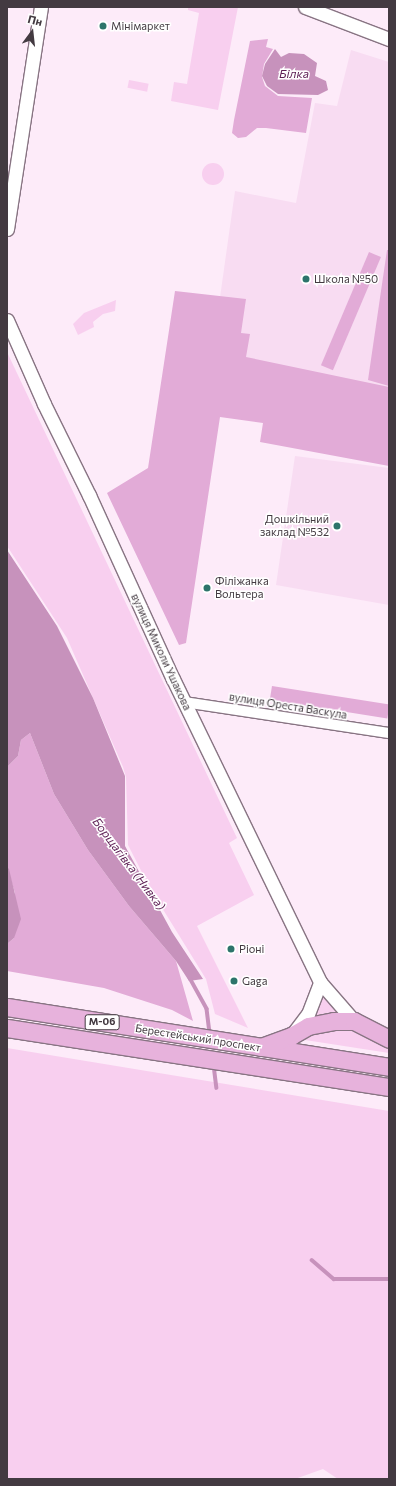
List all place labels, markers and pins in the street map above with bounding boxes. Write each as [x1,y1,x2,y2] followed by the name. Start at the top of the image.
[111,19,170,33] place label: Мінімаркет
[98,21,108,31] marker: Мінімаркет
[314,272,378,286] place label: Школа №50
[301,274,311,284] marker: Школа №50
[260,513,329,539] place label: Дошкільний заклад №532
[332,521,342,531] marker: Дошкільний заклад №532
[215,575,269,601] place label: Філіжанка Вольтера
[202,583,212,593] marker: Філіжанка Вольтера
[239,942,264,956] place label: Ріоні
[226,944,236,954] marker: Ріоні
[242,974,267,988] place label: Gaga
[229,976,239,986] marker: Gaga

